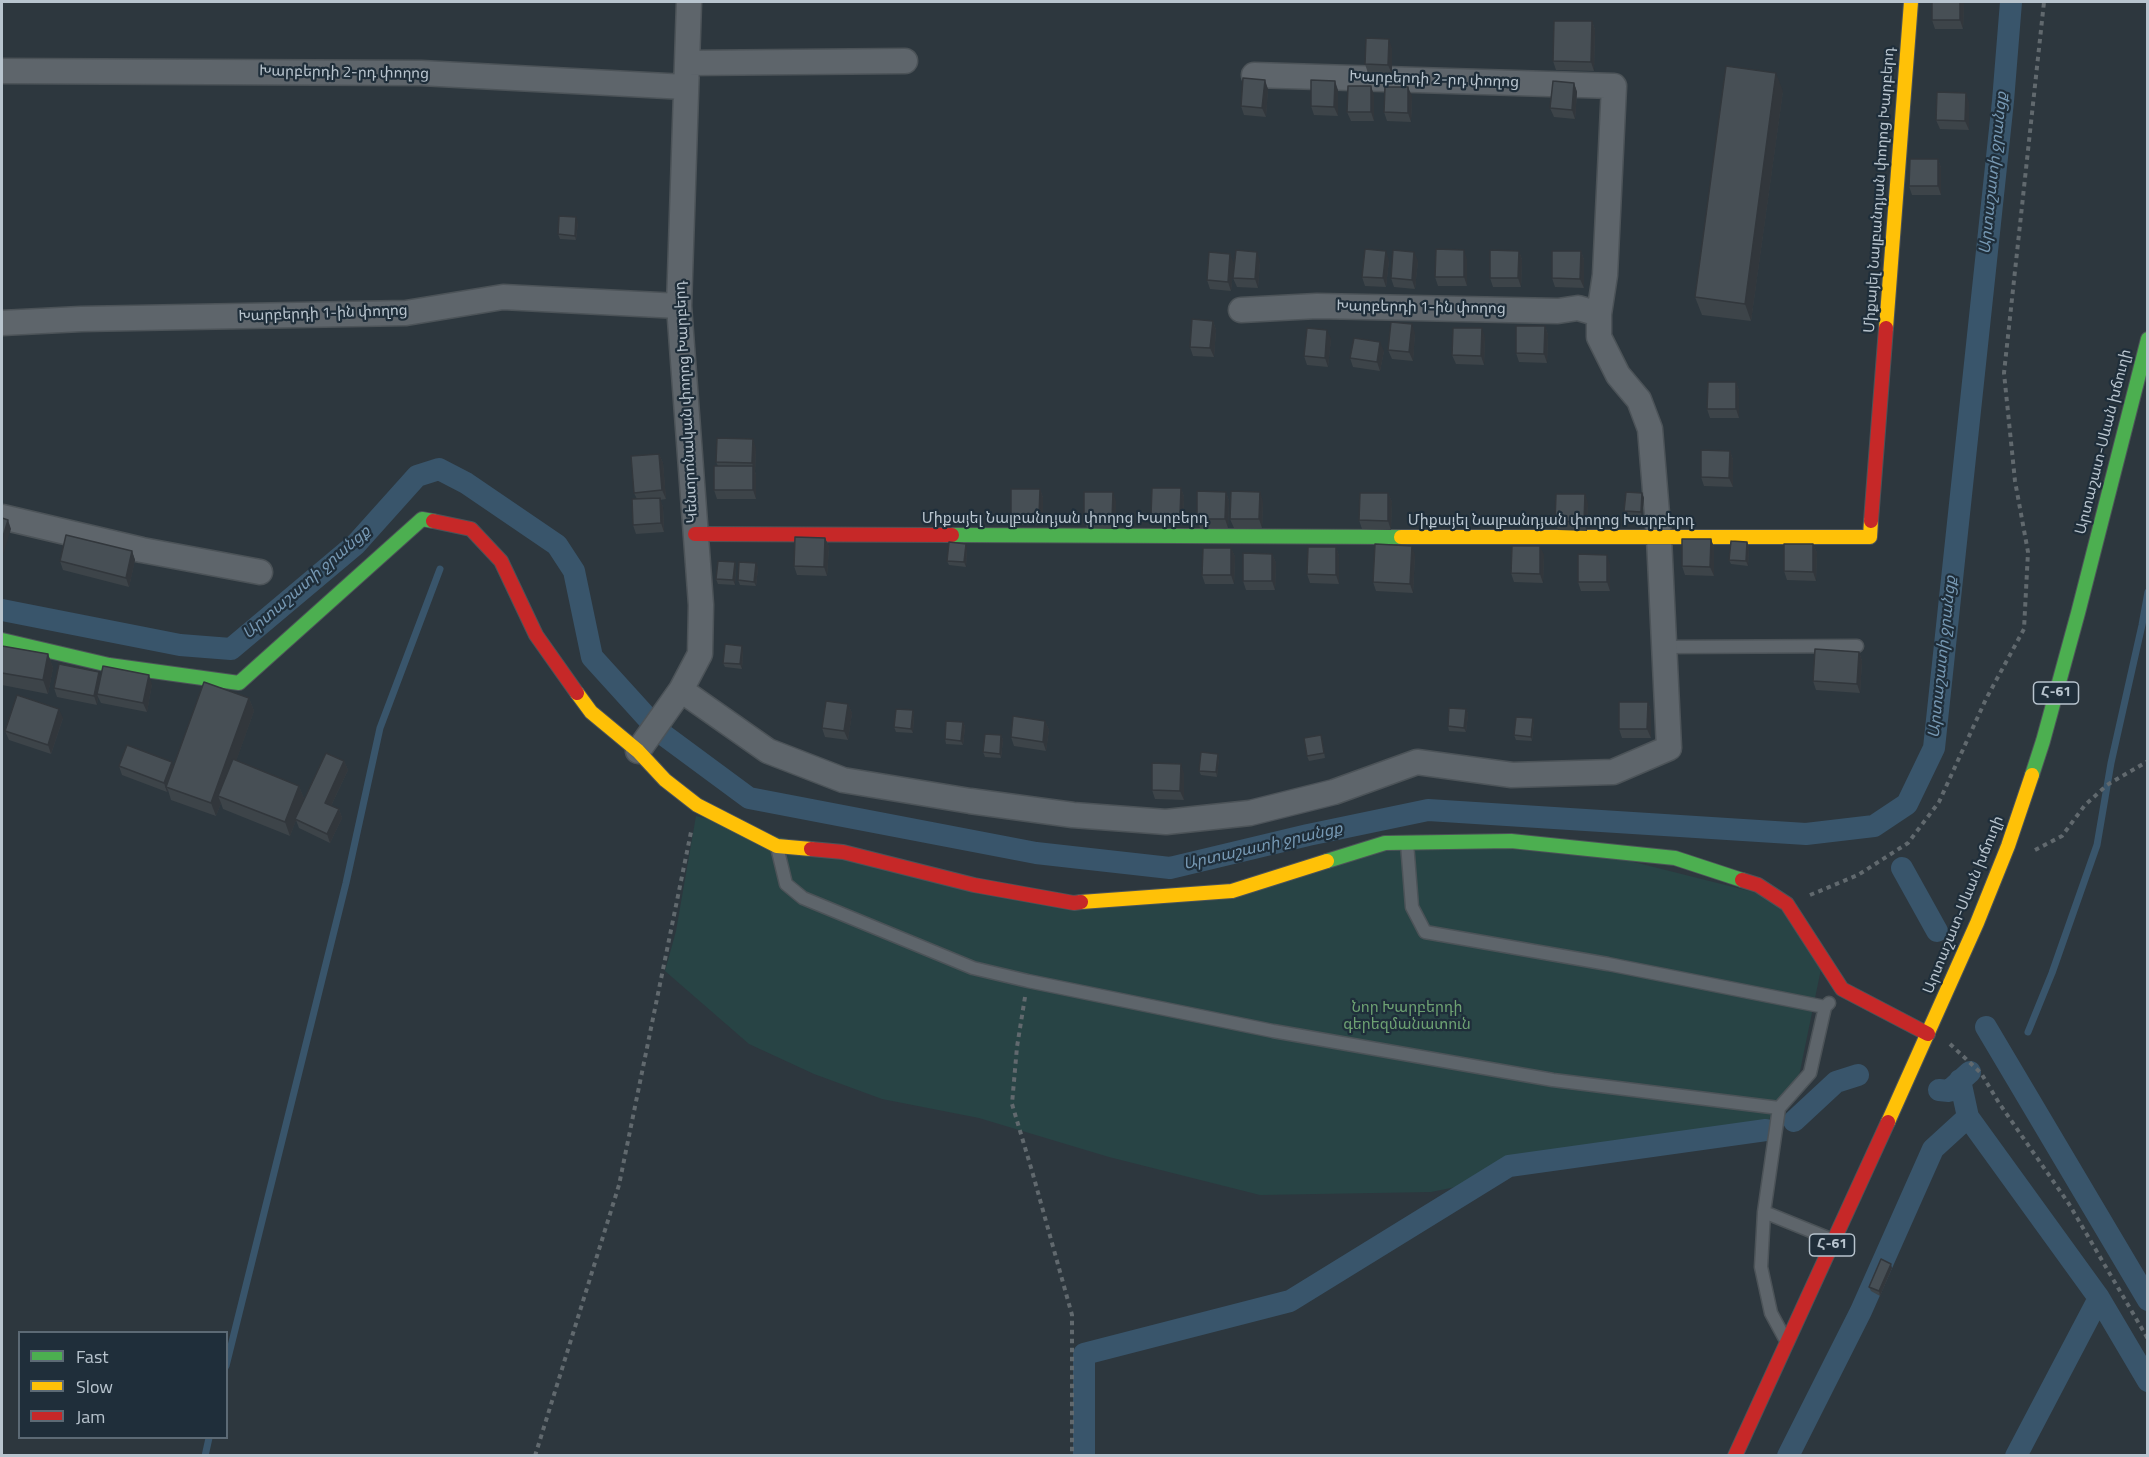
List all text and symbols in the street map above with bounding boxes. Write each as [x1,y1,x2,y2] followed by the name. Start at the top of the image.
[1861,46,1899,334] street label: Միքայել Նալբանդյան փողոց Խարբերդ
[259,63,429,83] street label: Խարբերդի 2-րդ փողոց
[1349,68,1519,92] street label: Խարբերդի 2-րդ փողոց
[1976,91,2012,255] water label: Արտաշատի ջրանցք
[672,280,702,524] street label: Կենտրոնական փողոց Խարբերդ
[1336,298,1506,318] street label: Խարբերդի 1-ին փողոց
[238,302,408,326] street label: Խարբերդի 1-ին փողոց
[2072,347,2136,537] street label: Արտաշատ-Սևան խճուղի
[922,510,1208,528] street label: Միքայել Նալբանդյան փողոց Խարբերդ
[1408,512,1694,530] street label: Միքայել Նալբանդյան փողոց Խարբերդ
[239,522,375,644] water label: Արտաշատի ջրանցք
[1925,575,1961,739] water label: Արտաշատի ջրանցք
[2034,682,2078,704] road number: Հ-61
[1920,813,2008,997] street label: Արտաշատ-Սևան խճուղի
[1181,819,1345,875] water label: Արտաշատի ջրանցք
[1343,999,1471,1034] park label: Նոր Խարբերդի գերեզմանատուն
[1810,1234,1854,1256] road number: Հ-61
[18,1331,228,1439] legend
[76,1343,109,1370] text: Fast
[76,1373,113,1400] text: Slow
[76,1403,105,1430] text: Jam

